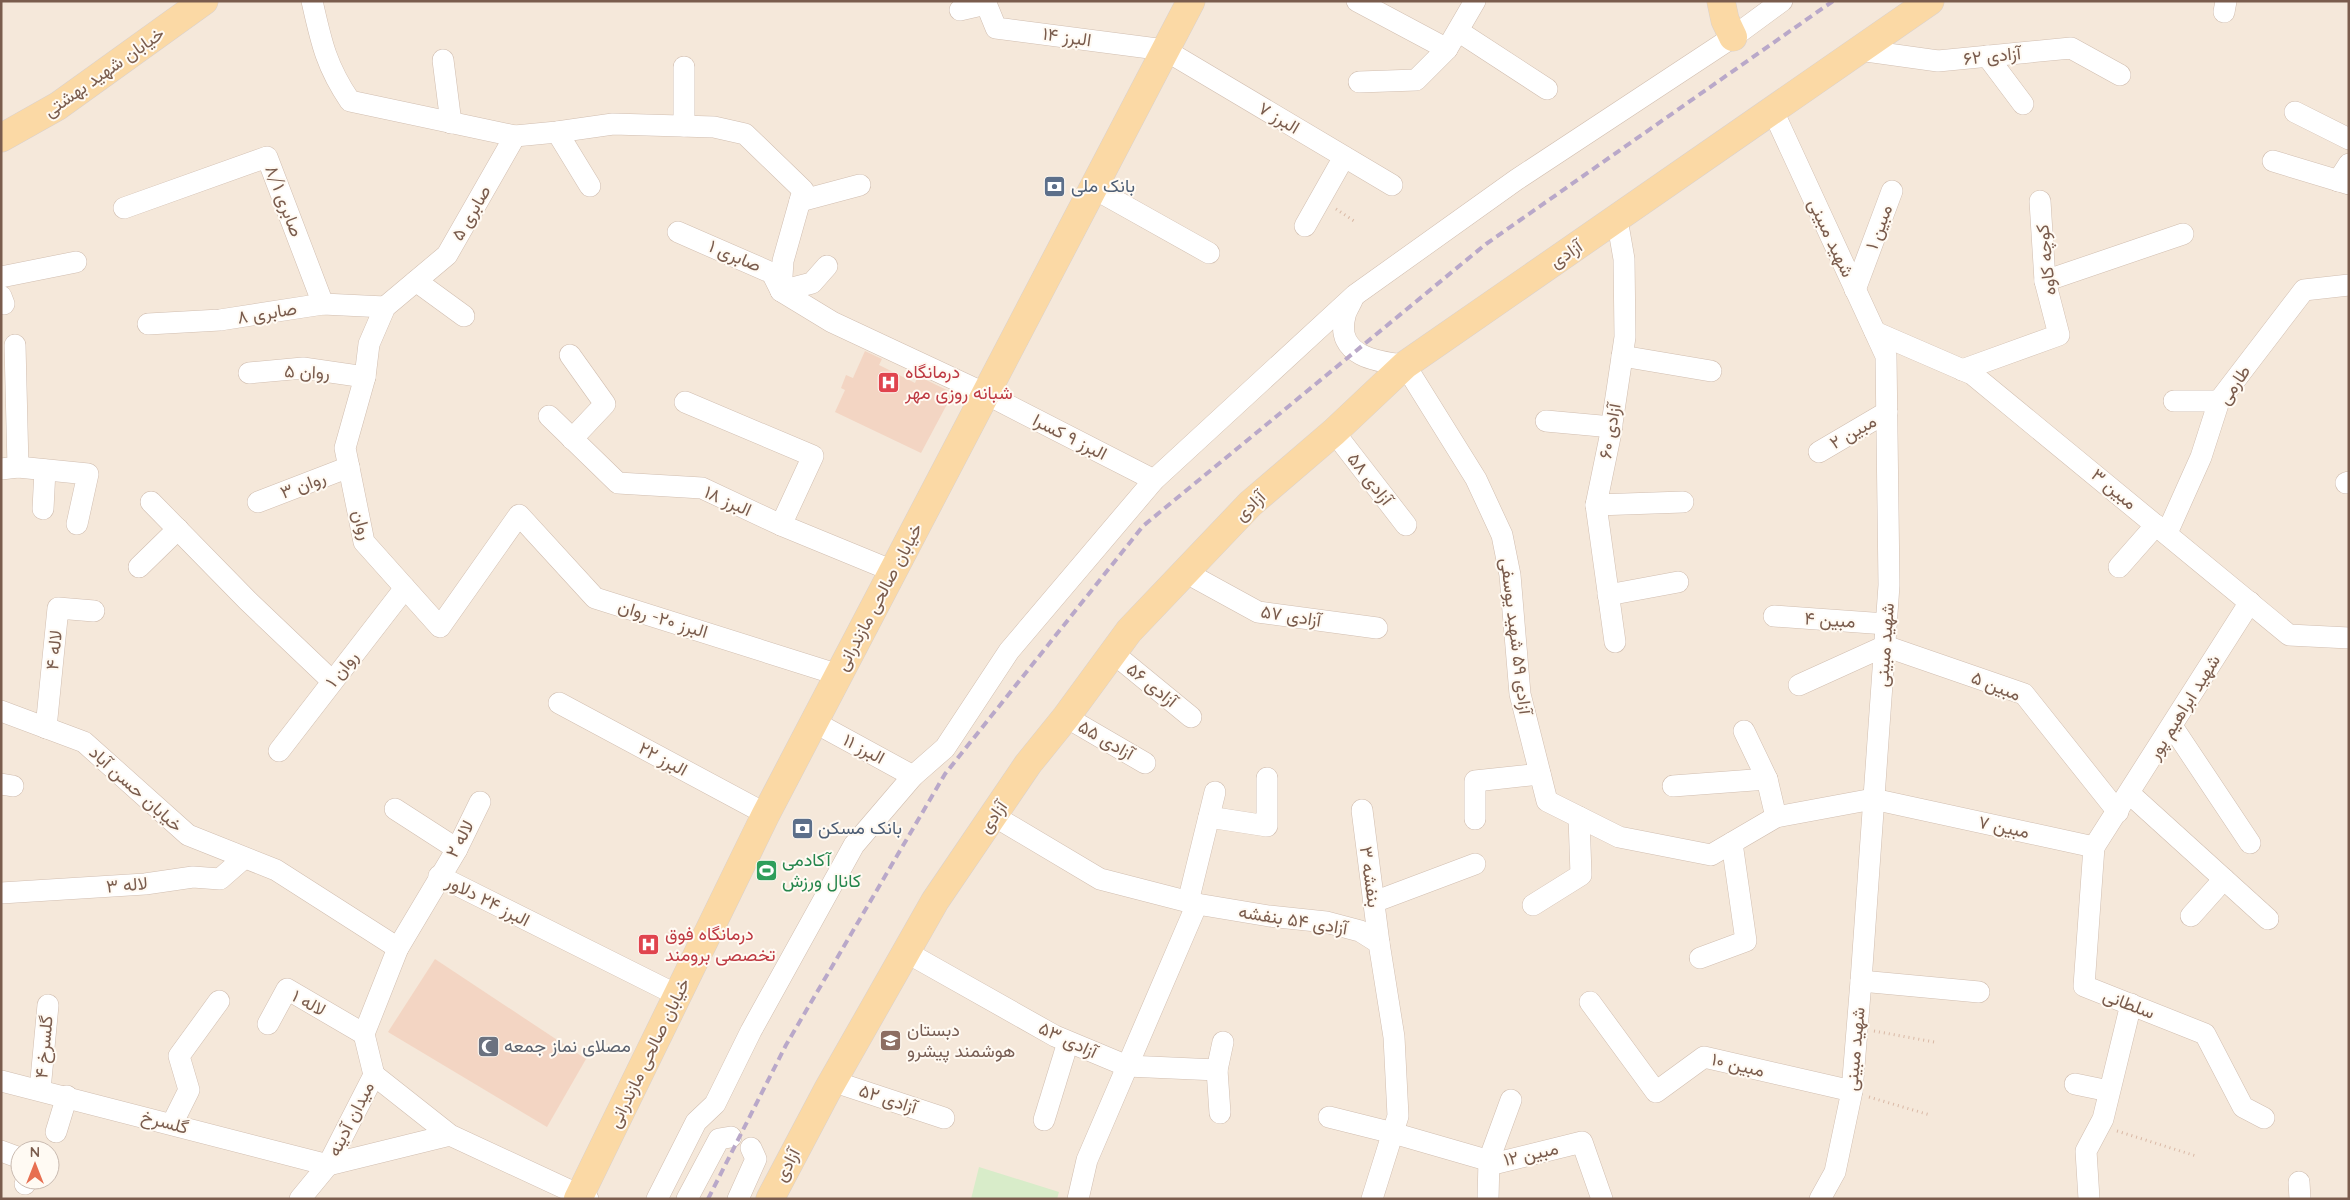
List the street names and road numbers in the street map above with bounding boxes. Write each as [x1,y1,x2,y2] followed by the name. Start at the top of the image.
[39,21,169,122] street label: خیابان شهید بهشتی
[1041,22,1093,51] street label: البرز ۱۴
[1962,41,2024,70] street label: آزادی ۶۲
[1254,96,1304,139] street label: البرز ۷
[260,162,309,240] street label: صابری ۸/۱
[446,181,496,245] street label: صابری ۵
[1803,195,1860,281] street label: شهید مبینی
[1860,201,1897,252] street label: مبین ۱
[2030,223,2062,297] street label: کوچه کاوه
[1545,233,1588,273] street label: آزادی
[705,234,765,277] street label: صابری ۱
[235,296,298,329] street label: صابری ۸
[284,359,330,384] street label: روان ۵
[2212,361,2255,409] street label: طارمی
[1593,400,1626,460] street label: آزادی ۶۰
[1029,408,1111,465] street label: البرز ۹ کسرا
[1825,409,1880,454] street label: مبین ۲
[1343,448,1399,511] street label: آزادی ۵۸
[2087,463,2142,514] street label: مبین ۳
[277,465,329,504] street label: روان ۳
[701,480,755,521] street label: البرز ۱۸
[1229,484,1271,526] street label: آزادی
[347,507,378,543] street label: روان
[830,519,927,675] street label: خیابان صالحی مازندرانی
[1495,556,1538,717] street label: آزادی ۵۹ شهید یوسفی
[616,594,711,643] street label: البرز ۲۰- روان
[1259,599,1325,632] street label: آزادی ۵۷
[1870,602,1899,688] street label: شهید مبینی
[1804,606,1856,633] street label: مبین ۴
[40,629,67,671] street label: لاله ۴
[320,646,363,692] street label: روان ۱
[2142,650,2226,765] street label: شهید ابراهیم پور
[1122,657,1184,713] street label: آزادی ۵۶
[1968,665,2024,706] street label: مبین ۵
[1074,714,1140,766] street label: آزادی ۵۵
[840,728,889,769] street label: البرز ۱۱
[635,736,692,781] street label: البرز ۲۲
[85,740,188,837] street label: خیابان حسن آباد
[973,794,1013,837] street label: آزادی
[1977,810,2032,843] street label: مبین ۷
[440,816,479,861] street label: لاله ۲
[1355,845,1386,909] street label: بنفشه ۳
[442,869,534,931] street label: البرز ۲۴ دلاور
[105,871,149,898] street label: لاله ۳
[1237,900,1351,940] street label: آزادی ۵۴ بنفشه
[602,974,695,1132] street label: خیابان صالحی مازندرانی
[2100,983,2158,1024] street label: سلطانی
[288,984,330,1021] street label: لاله ۱
[1839,1006,1870,1092] street label: شهید مبینی
[29,1015,59,1079] street label: گلسرخ ۴
[1035,1016,1103,1064] street label: آزادی ۵۳
[1709,1047,1767,1082] street label: مبین ۱۰
[322,1078,379,1160] street label: میدان آدینه
[856,1078,922,1119] street label: آزادی ۵۲
[139,1104,191,1140] street label: گلسرخ
[1501,1136,1561,1171] street label: مبین ۱۲
[768,1142,806,1185] street label: آزادی

